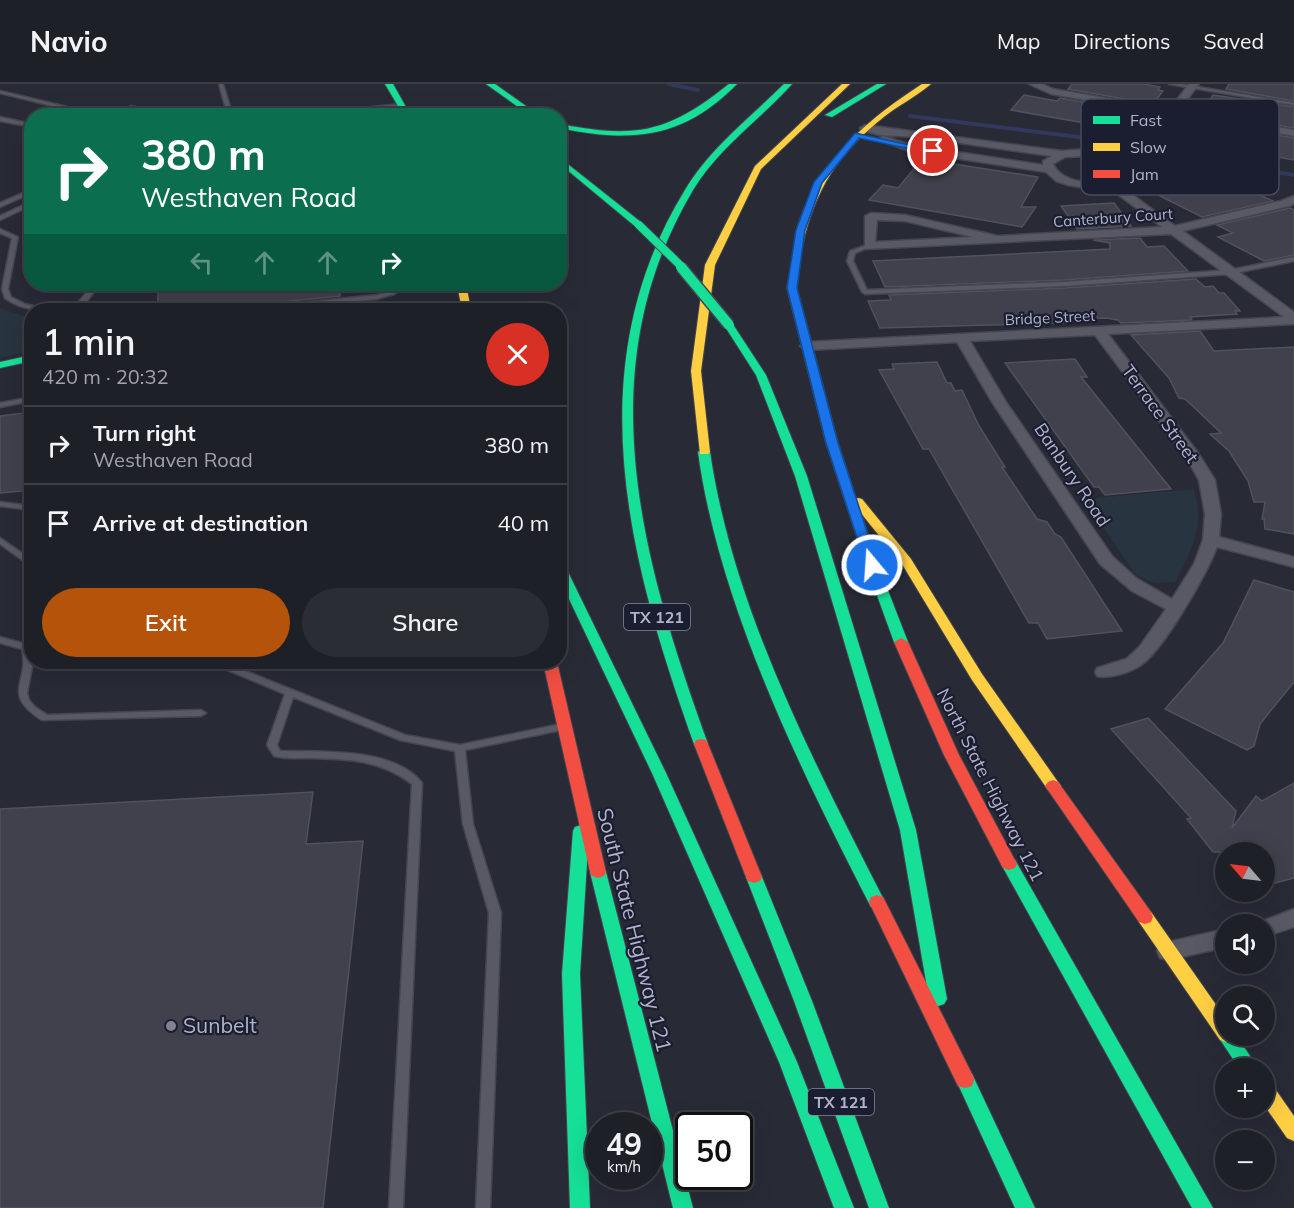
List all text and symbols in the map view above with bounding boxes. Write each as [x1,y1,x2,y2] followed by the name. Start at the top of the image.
[30,24,107,59] text: Navio
[997,28,1040,54] text: Map
[1073,28,1170,54] text: Directions
[1203,28,1264,54] text: Saved
[1081,99,1279,195] legend
[1130,110,1162,130] text: Fast
[907,125,958,176] pin
[141,128,266,181] text: 380 m
[42,132,120,210] icon: right
[916,134,949,167] icon: arrive
[1130,137,1167,157] text: Slow
[1130,164,1159,184] text: Jam
[141,180,357,214] text: Westhaven Road
[1052,204,1174,231] street label: Canterbury Court
[185,246,218,279] icon: left
[248,246,281,279] icon: ahead
[311,246,344,279] icon: ahead
[374,246,407,279] icon: right
[1004,306,1096,329] street label: Bridge Street
[42,319,136,364] text: 1 min
[486,323,549,386] button: close
[1117,360,1204,467] street label: Terrace Street
[42,364,168,389] text: 420 m · 20:32
[1029,418,1116,531] street label: Banbury Road
[93,419,196,447] text: Turn right
[42,429,75,462] icon: right
[484,431,549,459] text: 380 m
[93,447,253,472] text: Westhaven Road
[42,507,75,540] icon: arrive
[93,509,308,537] text: Arrive at destination
[498,509,549,537] text: 40 m
[840,533,904,597] position arrow
[42,588,290,657] button: Exit
[302,588,549,657] button: Share
[624,604,690,630] road number: TX 121
[932,684,1049,885] street label: North State Highway 121
[592,805,678,1054] street label: South State Highway 121
[1215,842,1275,902] north arrow
[1215,842,1275,1190] map controls
[1215,914,1275,974] button: sound
[1215,986,1275,1046] button: search
[183,1012,257,1038] place label: Sunbelt
[164,1019,178,1033] marker: Sunbelt
[1215,1058,1275,1118] button: +
[808,1089,874,1115] road number: TX 121
[675,1112,753,1190] speed limit sign: 50
[606,1125,642,1163] text: 49
[1215,1130,1275,1190] button: −
[607,1157,641,1176] text: km/h

